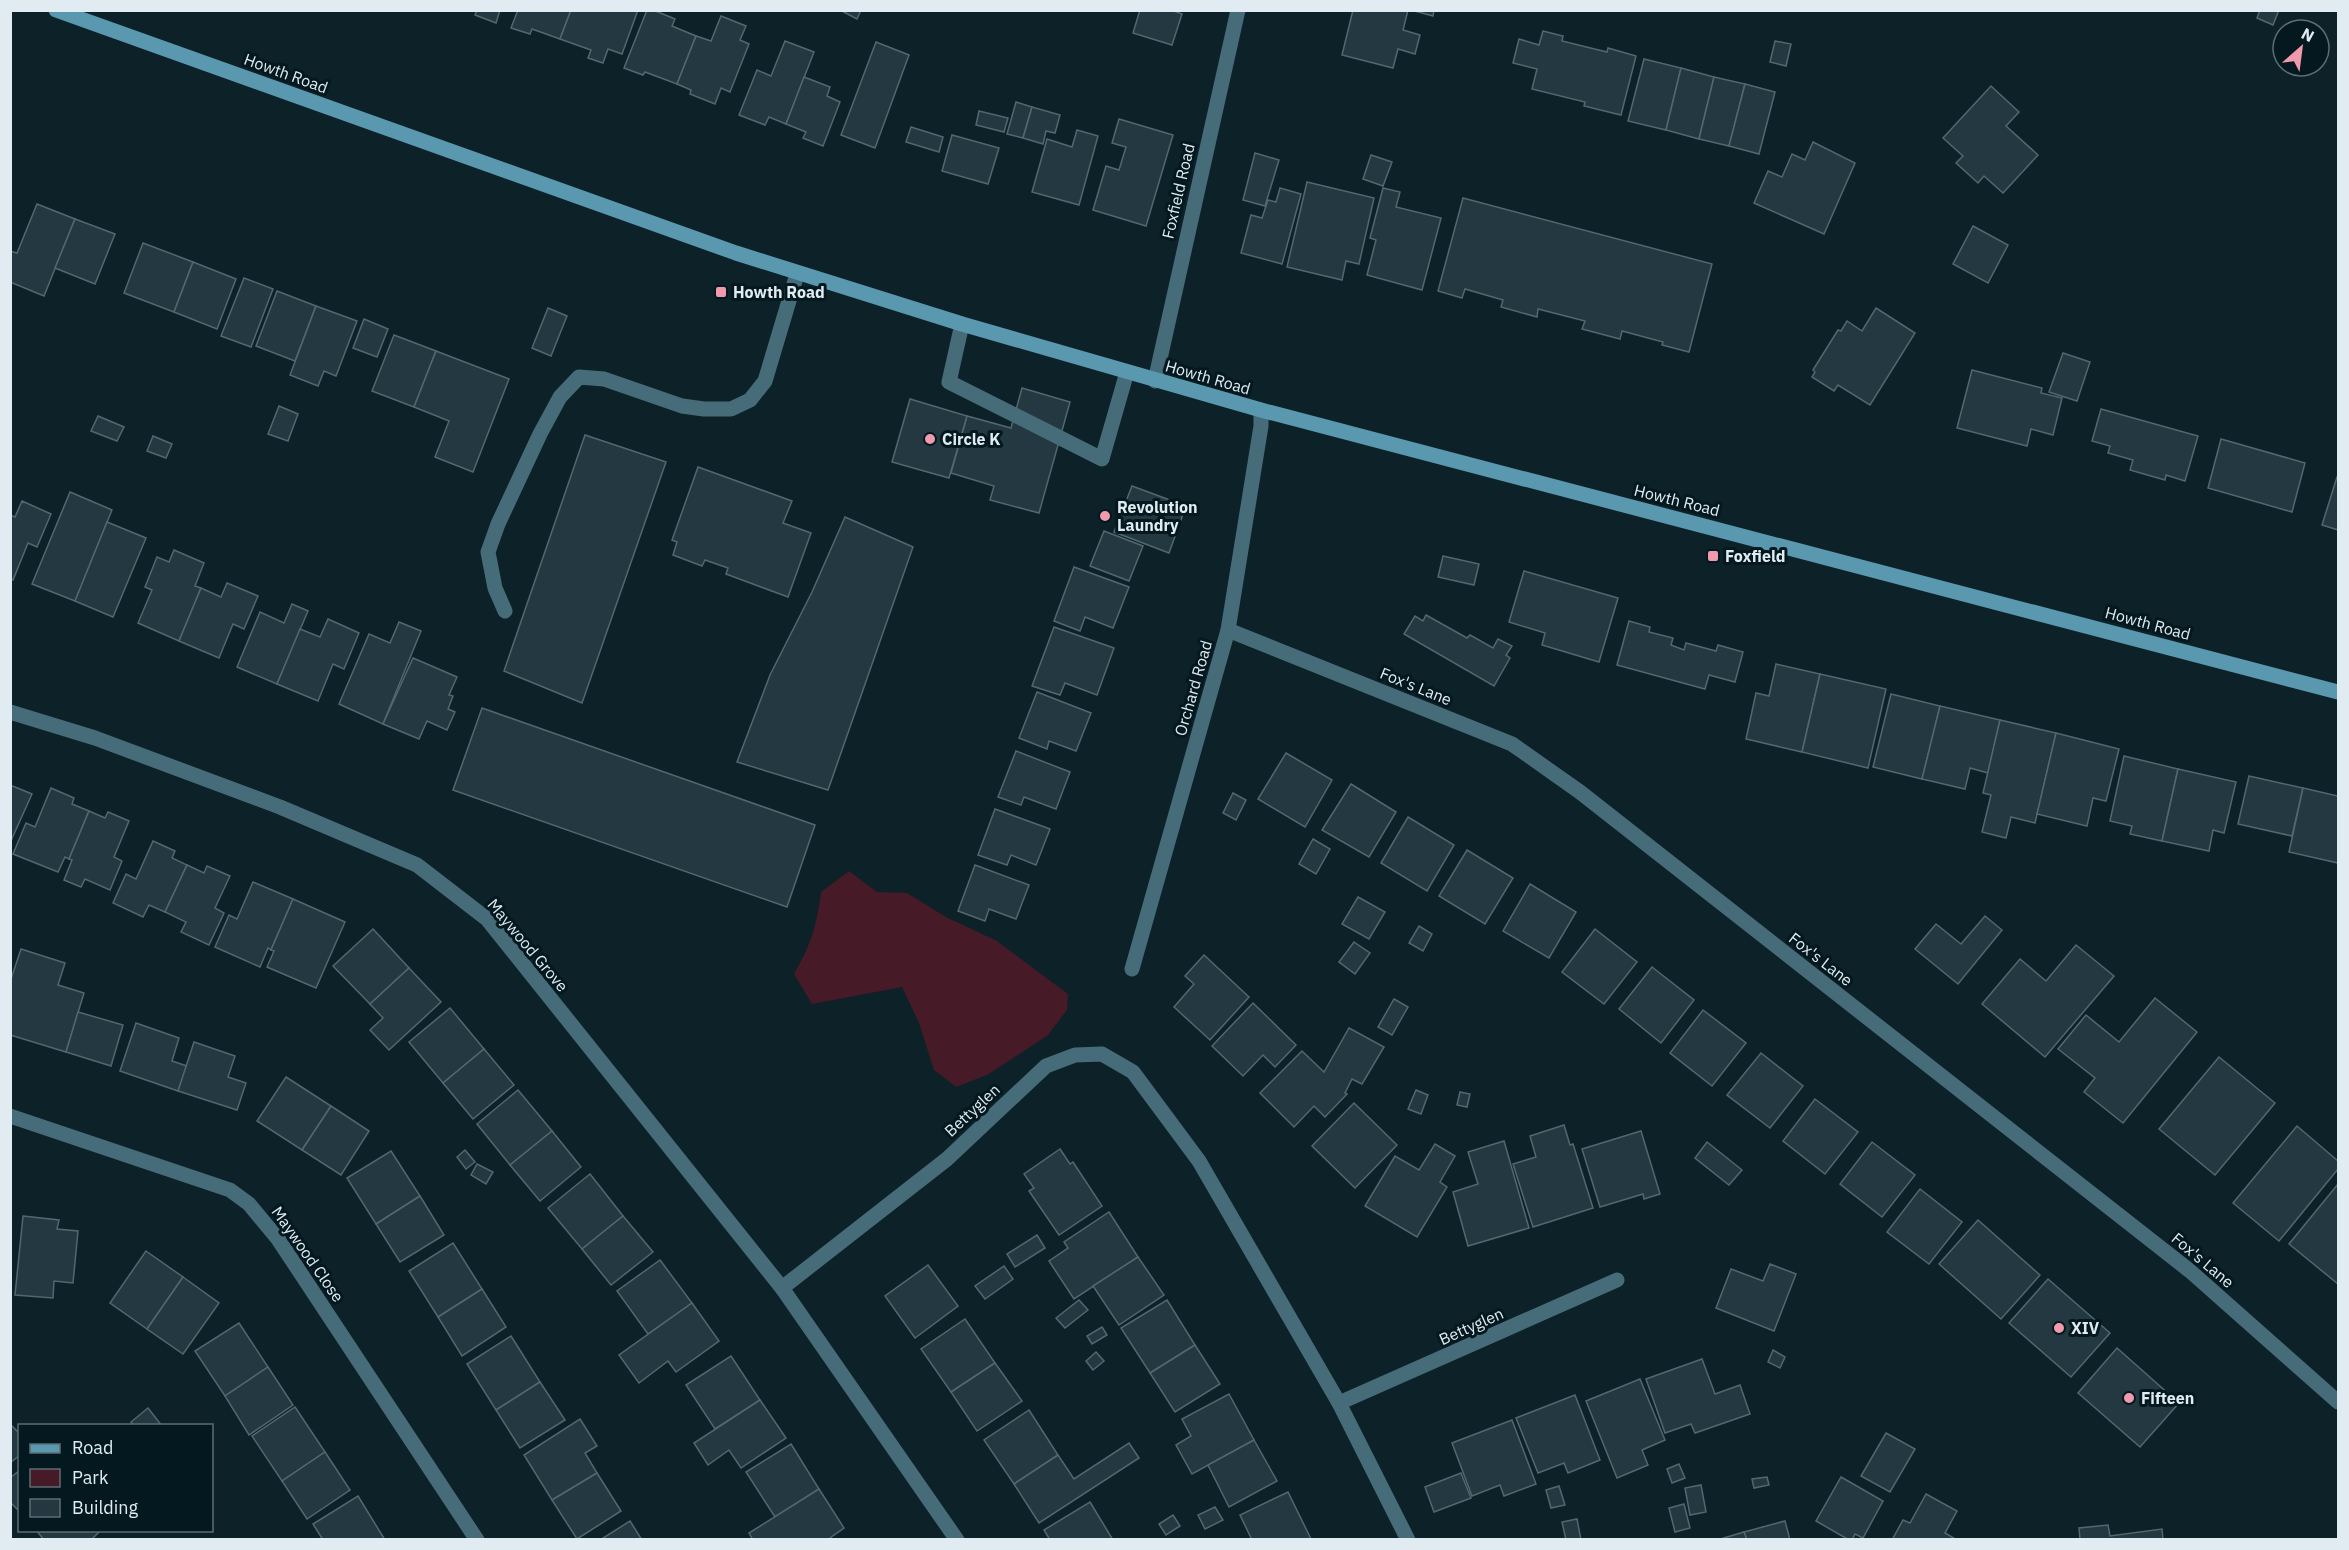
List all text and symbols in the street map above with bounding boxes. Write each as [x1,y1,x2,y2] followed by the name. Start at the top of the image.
[2271,18,2331,78] north arrow
[2298,23,2318,46] text: N
[241,49,331,97] street label: Howth Road
[1157,141,1199,241] street label: Foxfield Road
[733,282,825,302] place label: Howth Road
[714,285,728,299] marker: Howth Road
[1163,355,1253,399] street label: Howth Road
[942,429,1000,449] place label: Circle K
[923,432,937,446] marker: Circle K
[1632,480,1722,520] street label: Howth Road
[1117,497,1198,535] place label: Revolution Laundry
[1098,509,1112,523] marker: Revolution Laundry
[1725,546,1786,566] place label: Foxfield
[1706,549,1720,563] marker: Foxfield
[2103,602,2193,644] street label: Howth Road
[1170,638,1216,738] street label: Orchard Road
[1377,663,1455,709] street label: Fox's Lane
[483,895,573,996] street label: Maywood Grove
[1785,928,1857,990] street label: Fox's Lane
[940,1079,1004,1141] street label: Bettyglen
[268,1202,349,1306] street label: Maywood Close
[2168,1228,2238,1292] street label: Fox's Lane
[1436,1303,1506,1349] street label: Bettyglen
[2071,1318,2100,1338] place label: XIV
[2052,1321,2066,1335] marker: XIV
[2141,1388,2194,1408] place label: Fifteen
[2122,1391,2136,1405] marker: Fifteen
[18,1424,213,1532] legend
[72,1436,113,1459] text: Road
[72,1466,109,1489] text: Park
[72,1496,139,1519] text: Building

